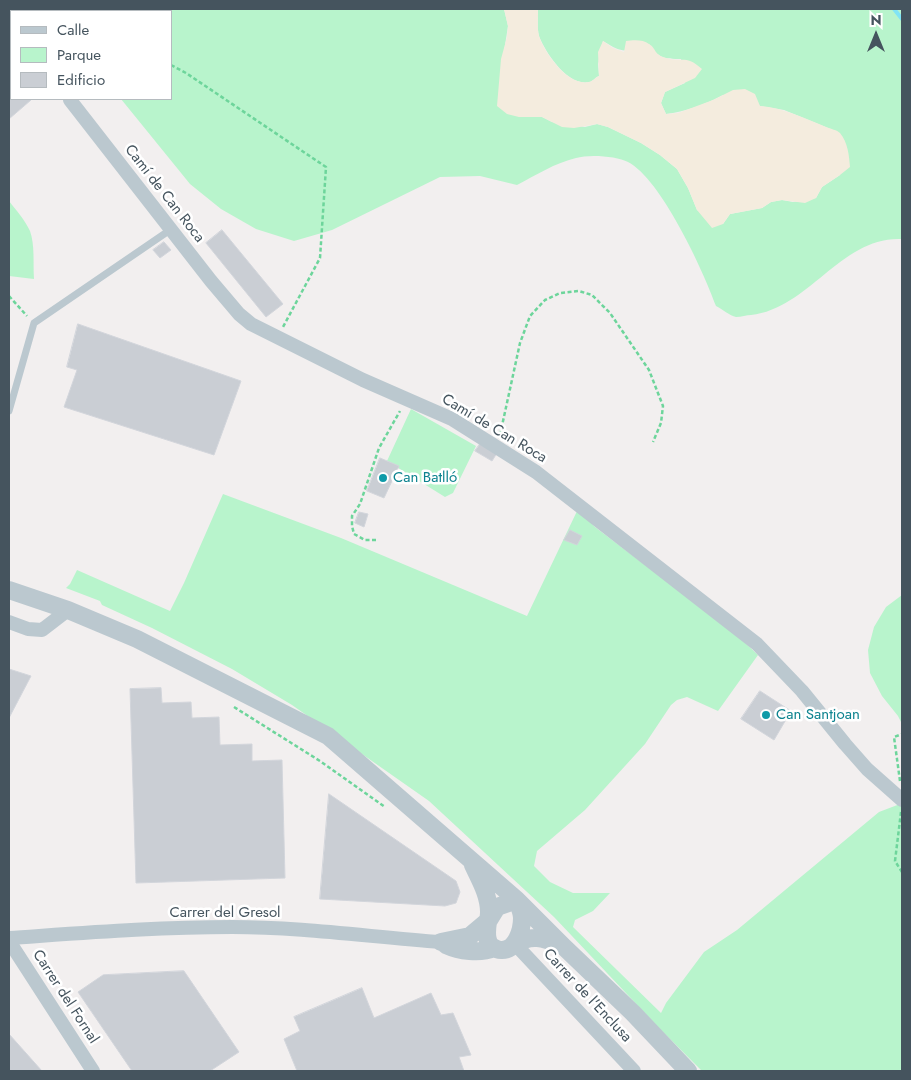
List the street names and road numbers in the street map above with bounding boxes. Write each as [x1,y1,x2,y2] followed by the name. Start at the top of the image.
[120,141,208,247] street label: Camí de Can Roca
[438,391,550,467] street label: Camí de Can Roca
[169,904,281,922] street label: Carrer del Gresol
[539,946,635,1046] street label: Carrer de l'Enclusa
[28,947,102,1047] street label: Carrer del Fornal

